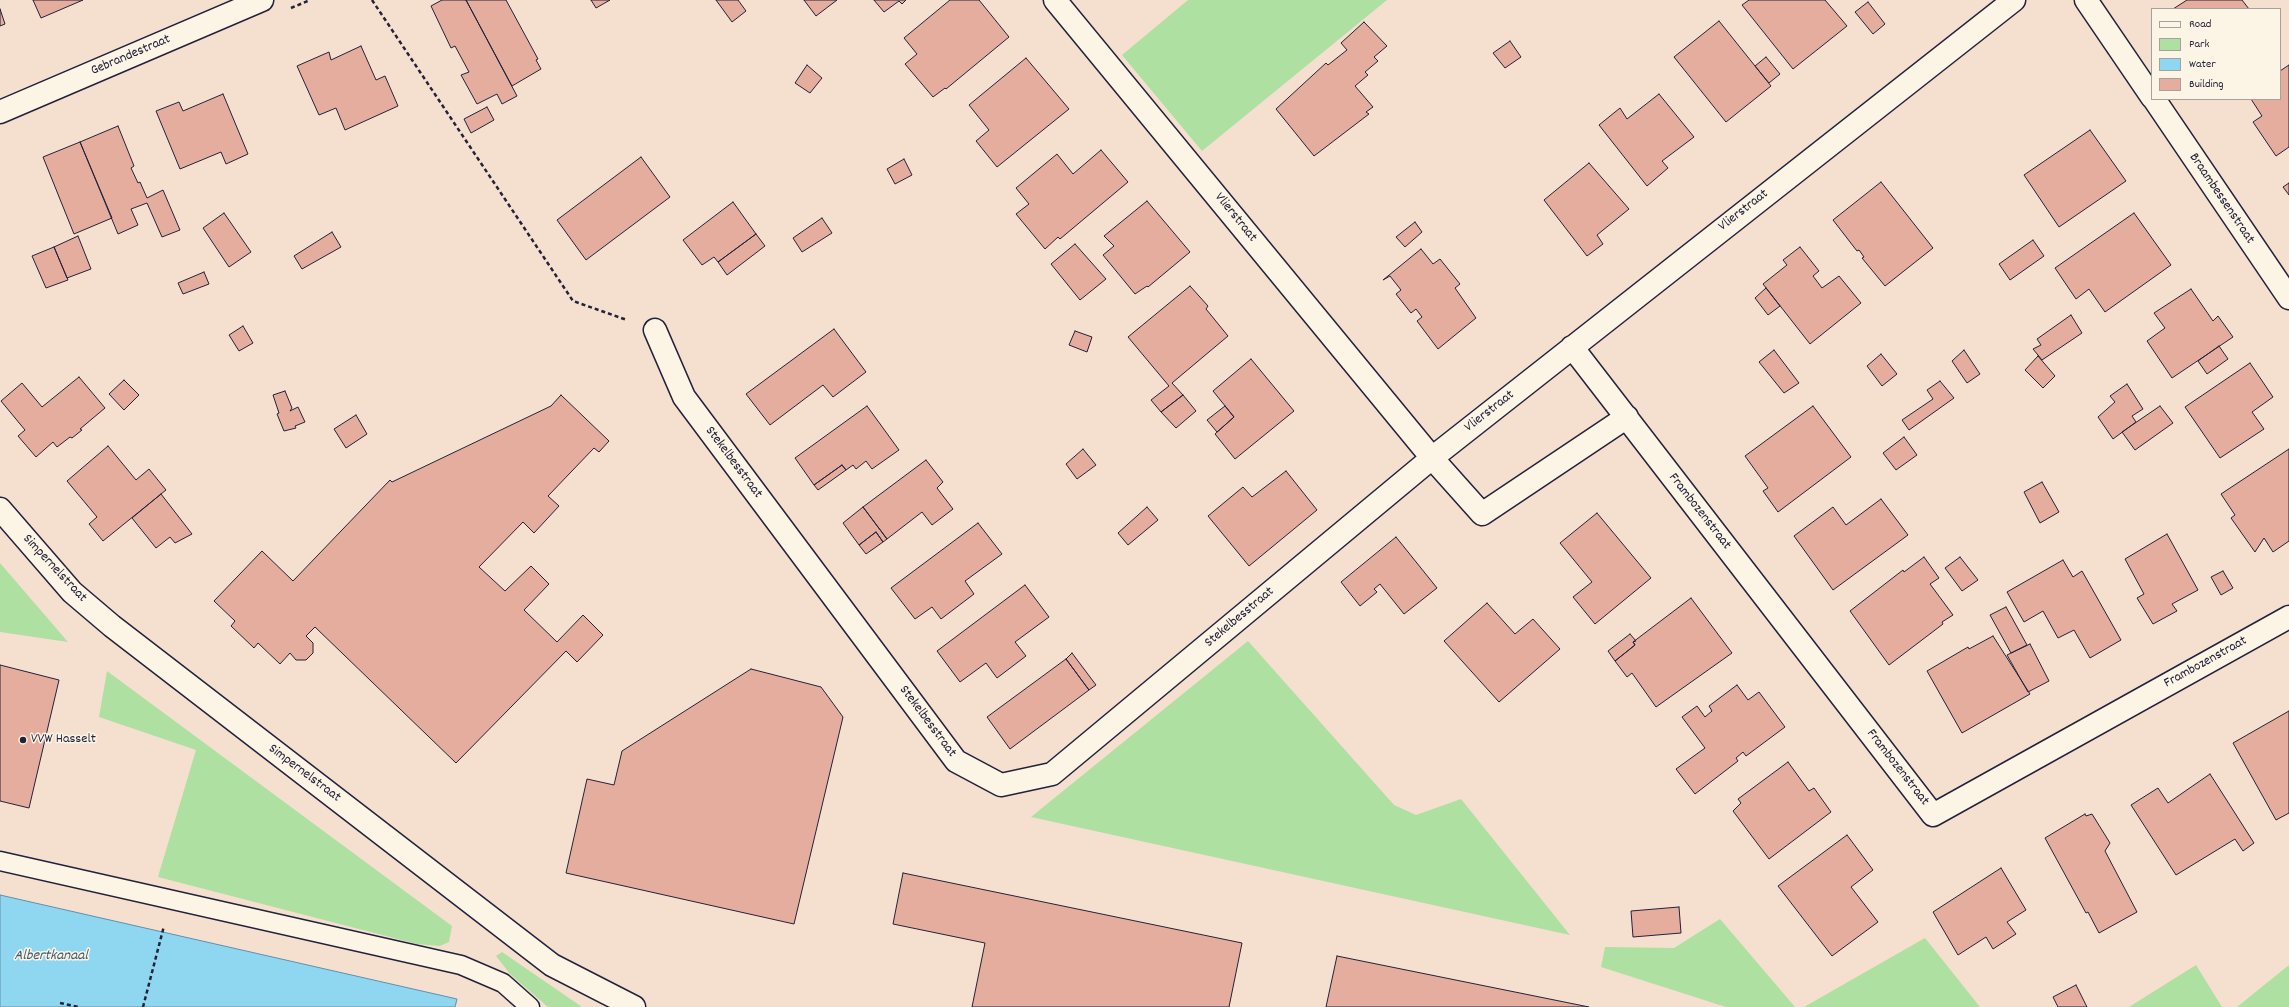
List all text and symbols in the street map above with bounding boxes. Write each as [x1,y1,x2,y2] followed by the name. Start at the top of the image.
[2151,8,2281,100] legend
[2189,16,2211,33] text: Road
[89,32,173,80] street label: Gebrandestraat
[2189,36,2209,53] text: Park
[2189,56,2216,73] text: Water
[2189,76,2224,93] text: Building
[2184,150,2258,248] street label: Braambessenstraat
[1716,186,1772,236] street label: Vlierstraat
[1210,190,1260,246] street label: Vlierstraat
[1462,387,1518,437] street label: Vlierstraat
[701,424,765,502] street label: Stekelbesstraat
[1664,470,1734,554] street label: Frambozenstraat
[18,532,90,606] street label: Simpernelstraat
[1202,584,1278,652] street label: Stekelbesstraat
[2162,633,2250,693] street label: Frambozenstraat
[895,683,959,761] street label: Stekelbesstraat
[1862,726,1932,810] street label: Frambozenstraat
[31,732,96,748] place label: VVW Hasselt
[18,735,28,745] marker: VVW Hasselt
[264,741,344,807] street label: Simpernelstraat
[14,948,88,966] water label: Albertkanaal

